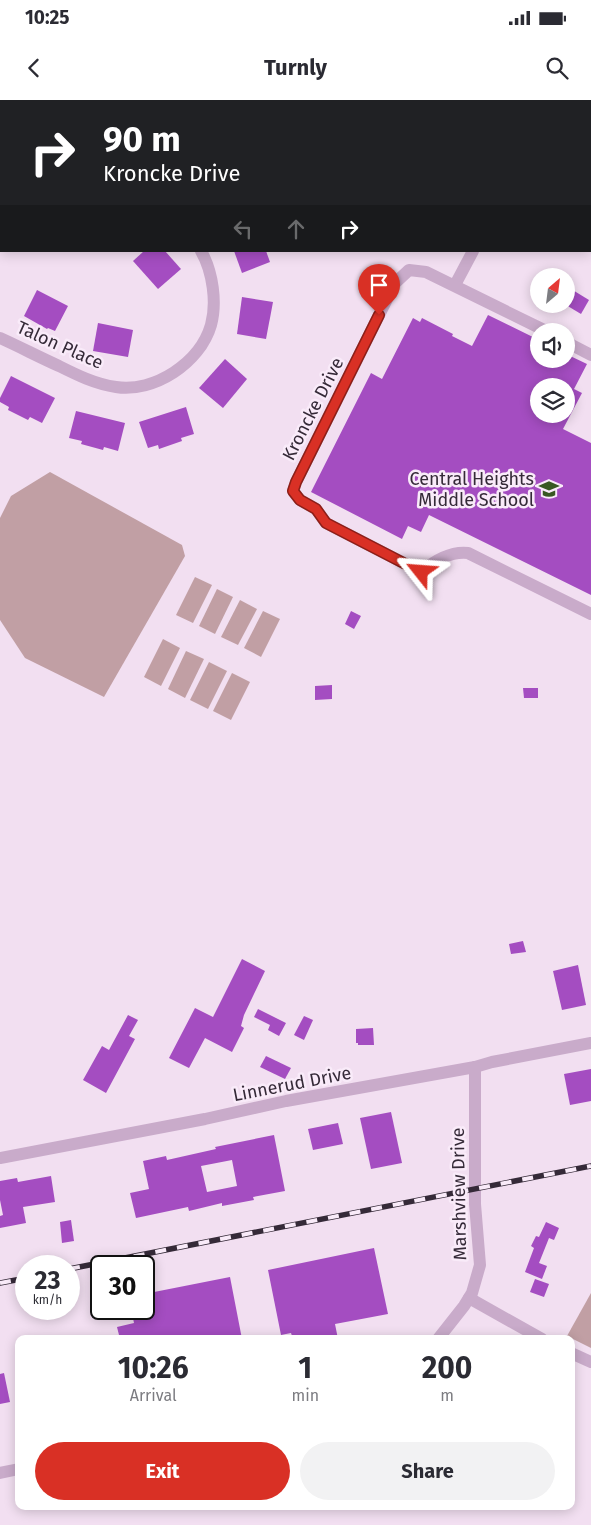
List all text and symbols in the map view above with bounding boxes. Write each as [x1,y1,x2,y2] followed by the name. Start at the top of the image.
[25,6,70,29] text: 10:25
[20,54,48,82] icon: back
[264,54,327,81] text: Turnly
[543,54,571,82] icon: search
[103,118,181,160] text: 90 m
[20,120,85,185] icon: right
[103,160,241,187] text: Kroncke Drive
[229,215,257,243] icon: left
[282,215,310,243] icon: ahead
[335,215,363,243] icon: right
[358,264,400,315] pin
[530,268,575,312] north arrow
[530,268,575,423] map controls
[365,271,393,299] icon: arrive
[13,316,107,374] street label: Talon Place
[530,323,575,368] button: sound
[278,354,348,464] street label: Kroncke Drive
[530,378,575,423] button: layers
[410,468,534,511] place label: Central Heights Middle School
[538,478,560,500] school or university icon: Central Heights Middle School
[394,545,446,597] position arrow
[231,1062,353,1106] street label: Linnerud Drive
[447,1127,471,1261] street label: Marshview Drive
[90,1255,155,1320] speed limit sign: 30
[35,1266,60,1296] text: 23
[33,1293,62,1307] text: km/h
[118,1350,189,1386] text: 10:26
[298,1350,312,1386] text: 1
[422,1350,472,1386] text: 200
[130,1386,177,1405] text: Arrival
[291,1386,319,1405] text: min
[440,1386,454,1405] text: m
[35,1442,290,1500] button: Exit
[300,1442,555,1500] button: Share

